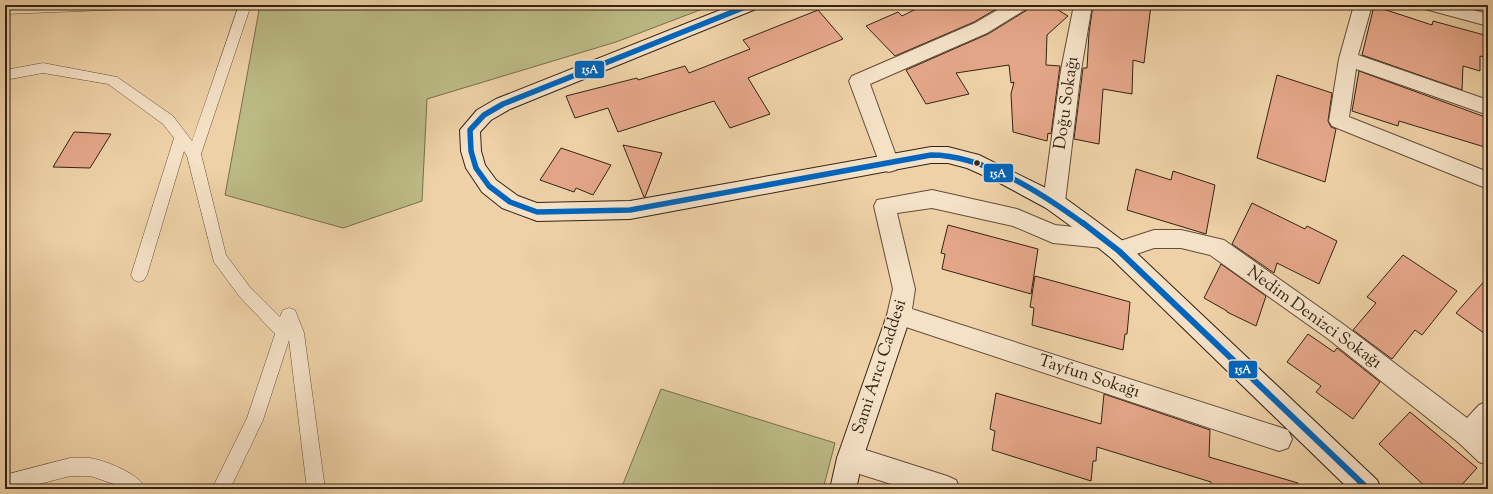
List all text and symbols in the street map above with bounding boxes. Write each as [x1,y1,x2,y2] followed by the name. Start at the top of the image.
[1049,55,1085,151] street label: Doğu Sokağı
[574,60,605,79] line badge: 15A
[581,62,598,78] text: 15A
[972,158,982,168] unlabelled marker
[983,163,1014,183] line badge: 15A
[989,166,1006,182] text: 15A
[1242,261,1387,375] street label: Nedim Denizci Sokağı
[847,296,913,438] street label: Sami Arıcı Caddesi
[1035,349,1143,405] street label: Tayfun Sokağı
[1228,360,1258,379] line badge: 15A
[1234,362,1251,378] text: 15A

